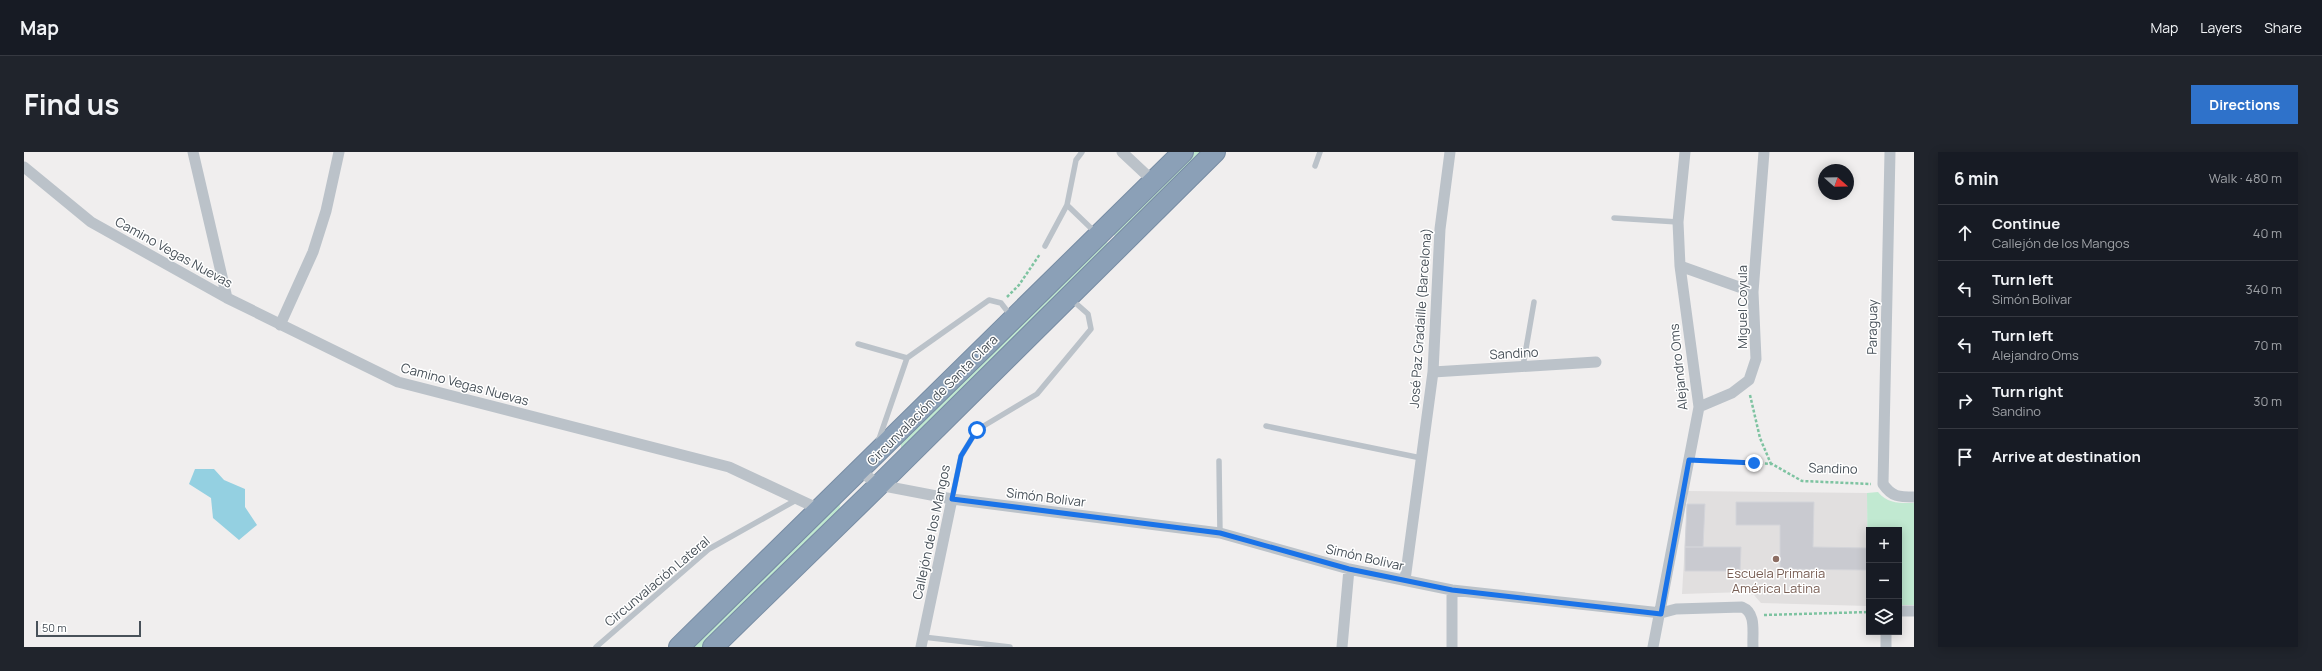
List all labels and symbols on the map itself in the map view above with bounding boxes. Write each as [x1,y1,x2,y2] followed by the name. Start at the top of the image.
[1818,164,1854,200] north arrow
[112,212,236,292] street label: Camino Vegas Nuevas
[1405,227,1435,409] street label: José Paz Gradaille (Barcelona)
[1733,265,1751,349] street label: Miguel Coyula
[1863,299,1881,355] street label: Paraguay
[1664,323,1691,411] street label: Alejandro Oms
[863,331,1001,469] street label: Circunvalación de Santa Clara
[1489,343,1539,363] street label: Sandino
[399,358,531,410] street label: Camino Vegas Nuevas
[968,421,986,439] route start
[1745,454,1763,472] route end
[1808,458,1858,478] street label: Sandino
[908,463,954,601] street label: Callejón de los Mangos
[1005,483,1087,511] street label: Simón Bolivar
[601,532,713,630] street label: Circunvalación Lateral
[1324,539,1406,575] street label: Simón Bolivar
[1771,554,1781,564] marker: Escuela Primaria América Latina
[1727,564,1825,597] place label: Escuela Primaria América Latina
[36,619,141,638] scale bar

